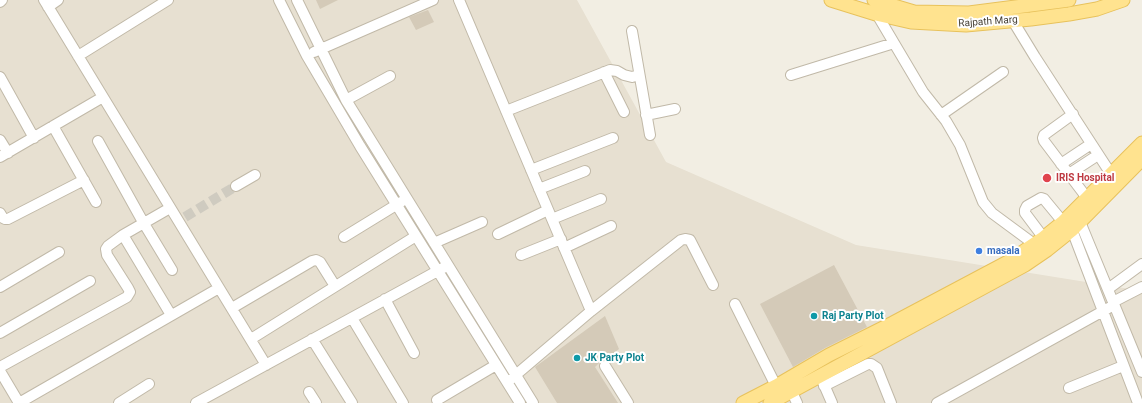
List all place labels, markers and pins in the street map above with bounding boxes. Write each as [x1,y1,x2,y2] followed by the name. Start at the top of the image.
[1041,172,1053,184] marker: IRIS Hospital
[1056,172,1114,184] place label: IRIS Hospital
[987,245,1020,257] place label: masala
[974,246,984,256] marker: masala
[822,310,884,322] place label: Raj Party Plot
[809,311,819,321] marker: Raj Party Plot
[585,352,644,364] place label: JK Party Plot
[572,353,582,363] marker: JK Party Plot

